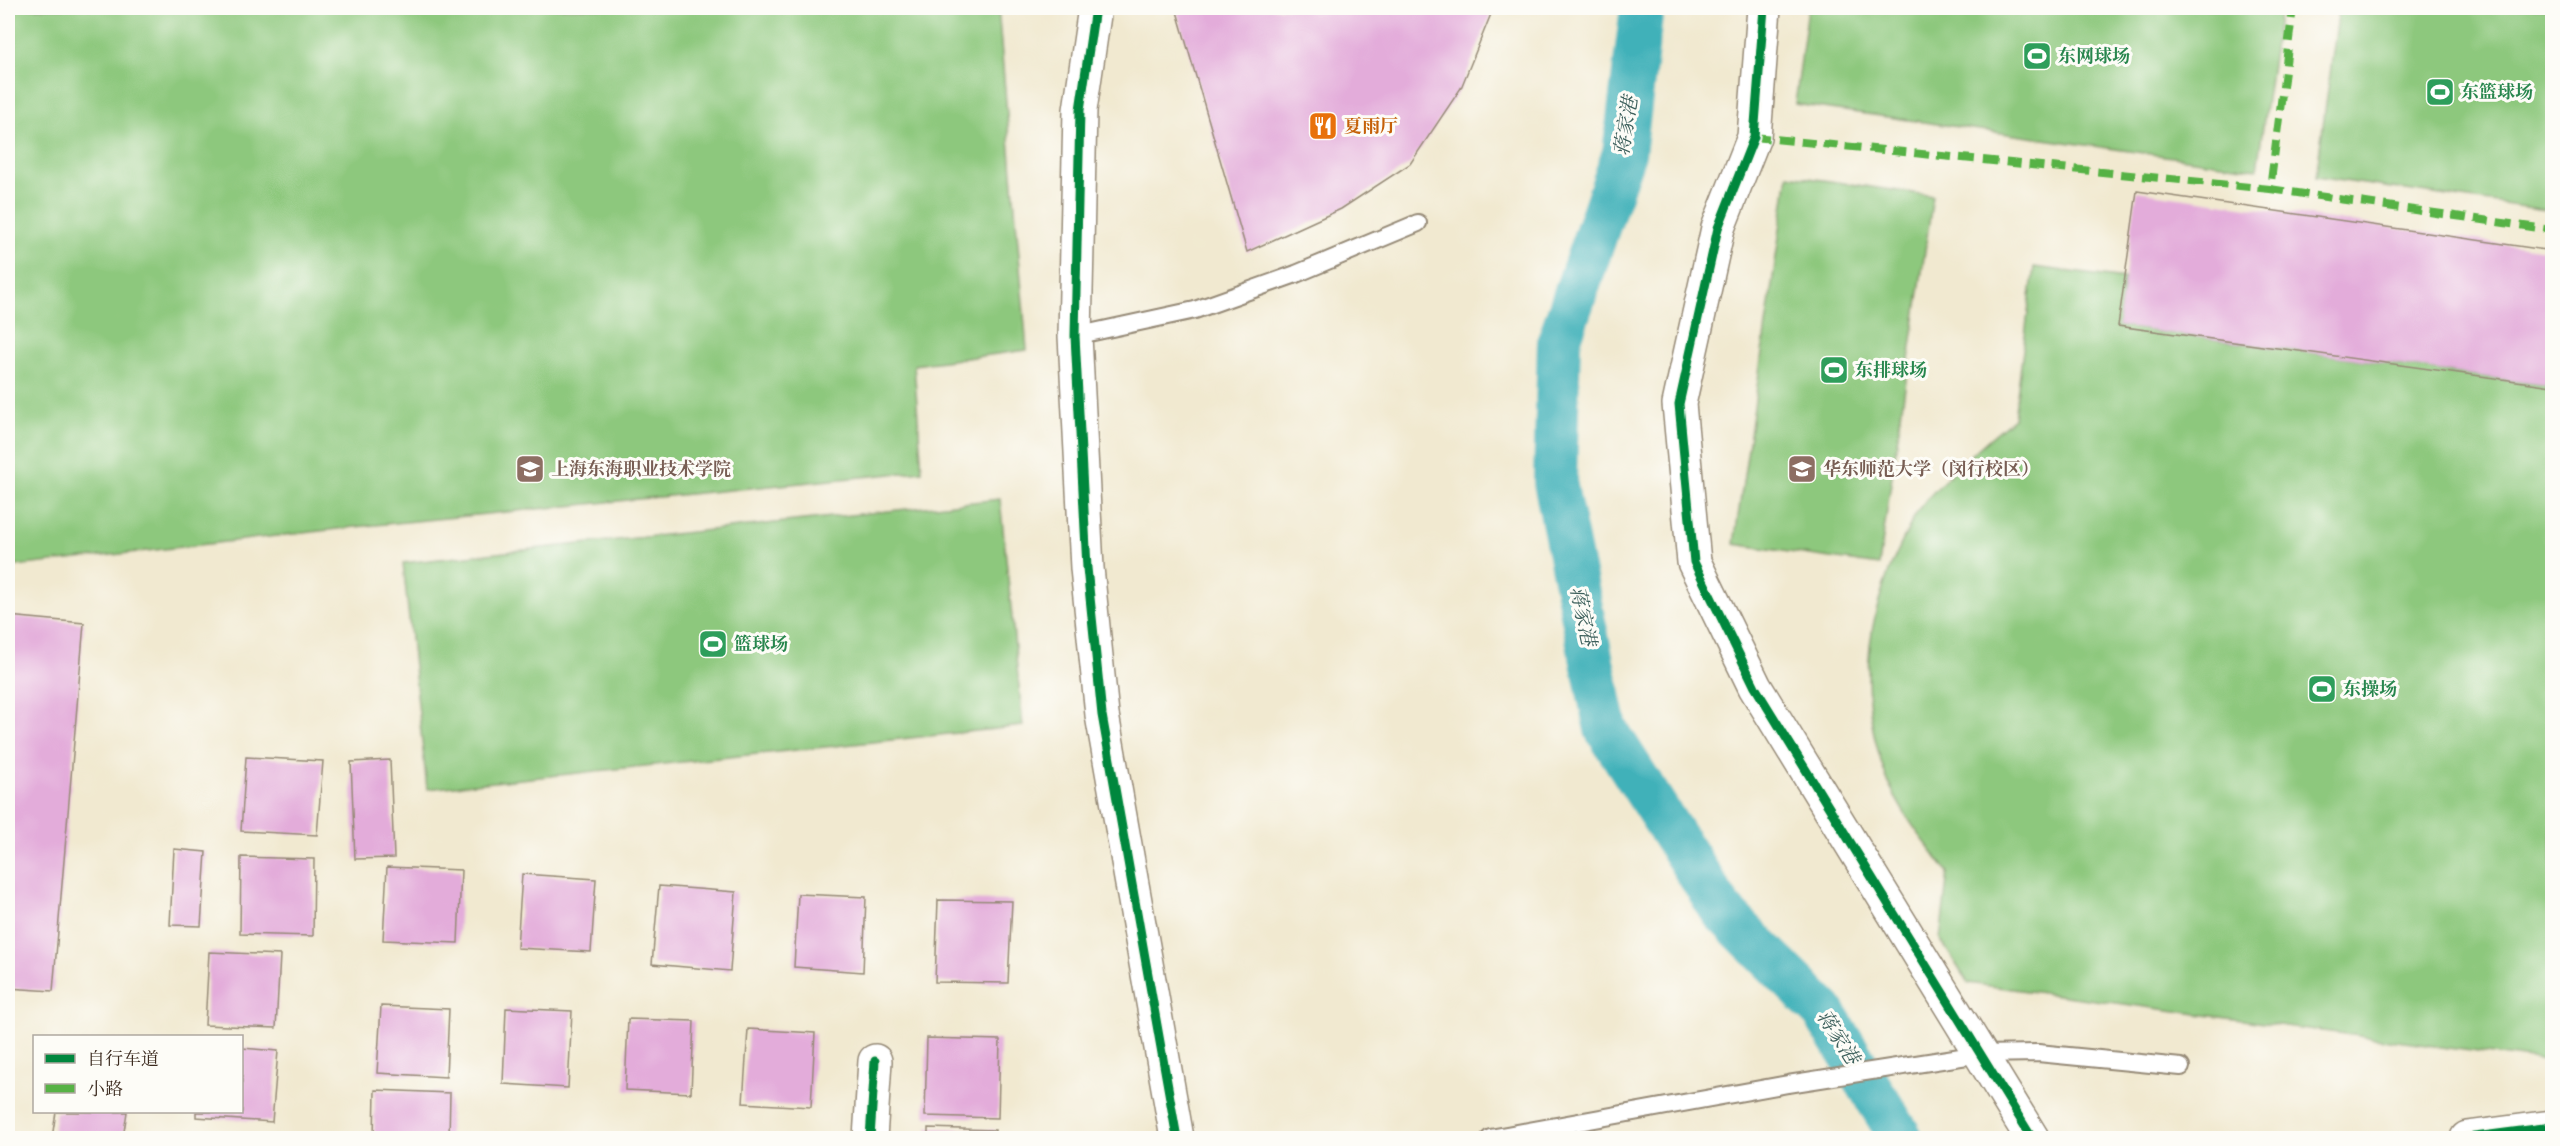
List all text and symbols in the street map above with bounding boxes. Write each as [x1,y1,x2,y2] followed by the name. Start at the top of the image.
[2021,40,2053,72] sports icon: 东网球场
[2058,44,2130,69] place label: 东网球场
[2424,76,2456,108] sports icon: 东篮球场
[2461,80,2533,105] place label: 东篮球场
[1608,91,1644,158] water label: 蒋家港
[1307,110,1339,142] restaurant icon: 夏雨厅
[1344,114,1398,139] place label: 夏雨厅
[1818,354,1850,386] sports icon: 东排球场
[1855,358,1927,383] place label: 东排球场
[514,453,546,485] school or university icon: 上海东海职业技术学院
[1786,453,1818,485] school or university icon: 华东师范大学（闵行校区）
[551,457,731,482] place label: 上海东海职业技术学院
[1823,457,2039,482] place label: 华东师范大学（闵行校区）
[1564,584,1603,651] water label: 蒋家港
[697,628,729,660] sports icon: 篮球场
[734,632,788,657] place label: 篮球场
[2306,673,2338,705] sports icon: 东操场
[2343,677,2397,702] place label: 东操场
[1810,1004,1867,1072] water label: 蒋家港
[33,1035,243,1113] legend
[87,1047,159,1072] text: 自行车道
[87,1077,123,1102] text: 小路

